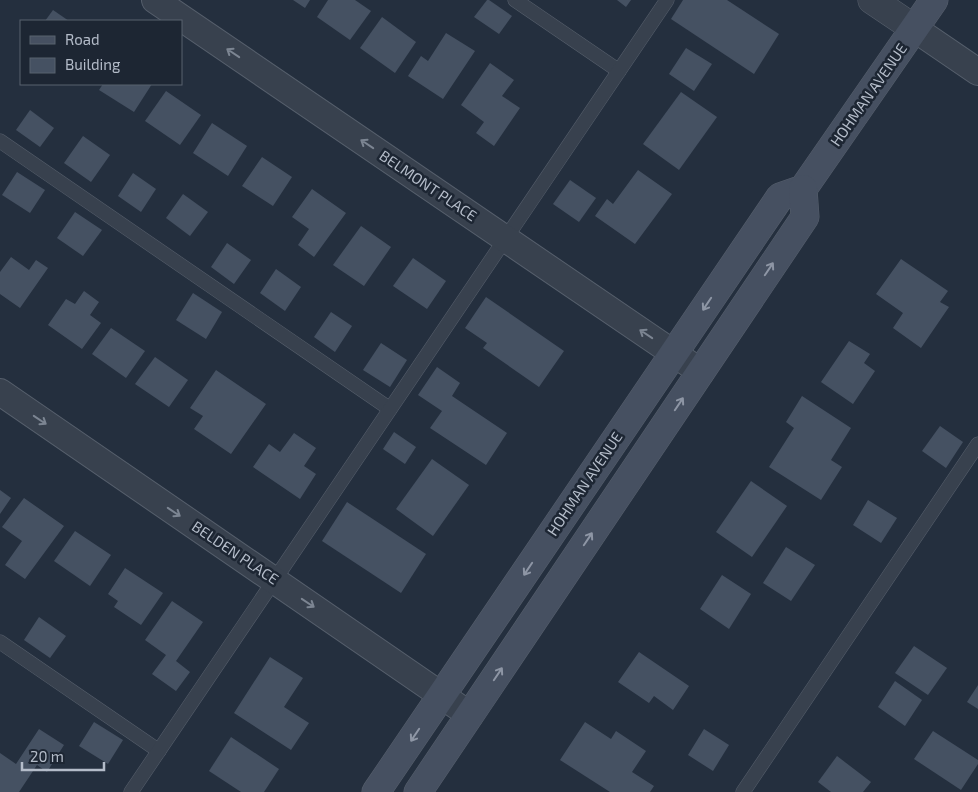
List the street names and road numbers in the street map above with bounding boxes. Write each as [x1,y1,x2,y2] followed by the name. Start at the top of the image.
[826,40,910,149] street label: HOHMAN AVENUE
[376,146,481,224] street label: BELMONT PLACE
[543,428,626,539] street label: HOHMAN AVENUE
[189,517,282,588] street label: BELDEN PLACE

